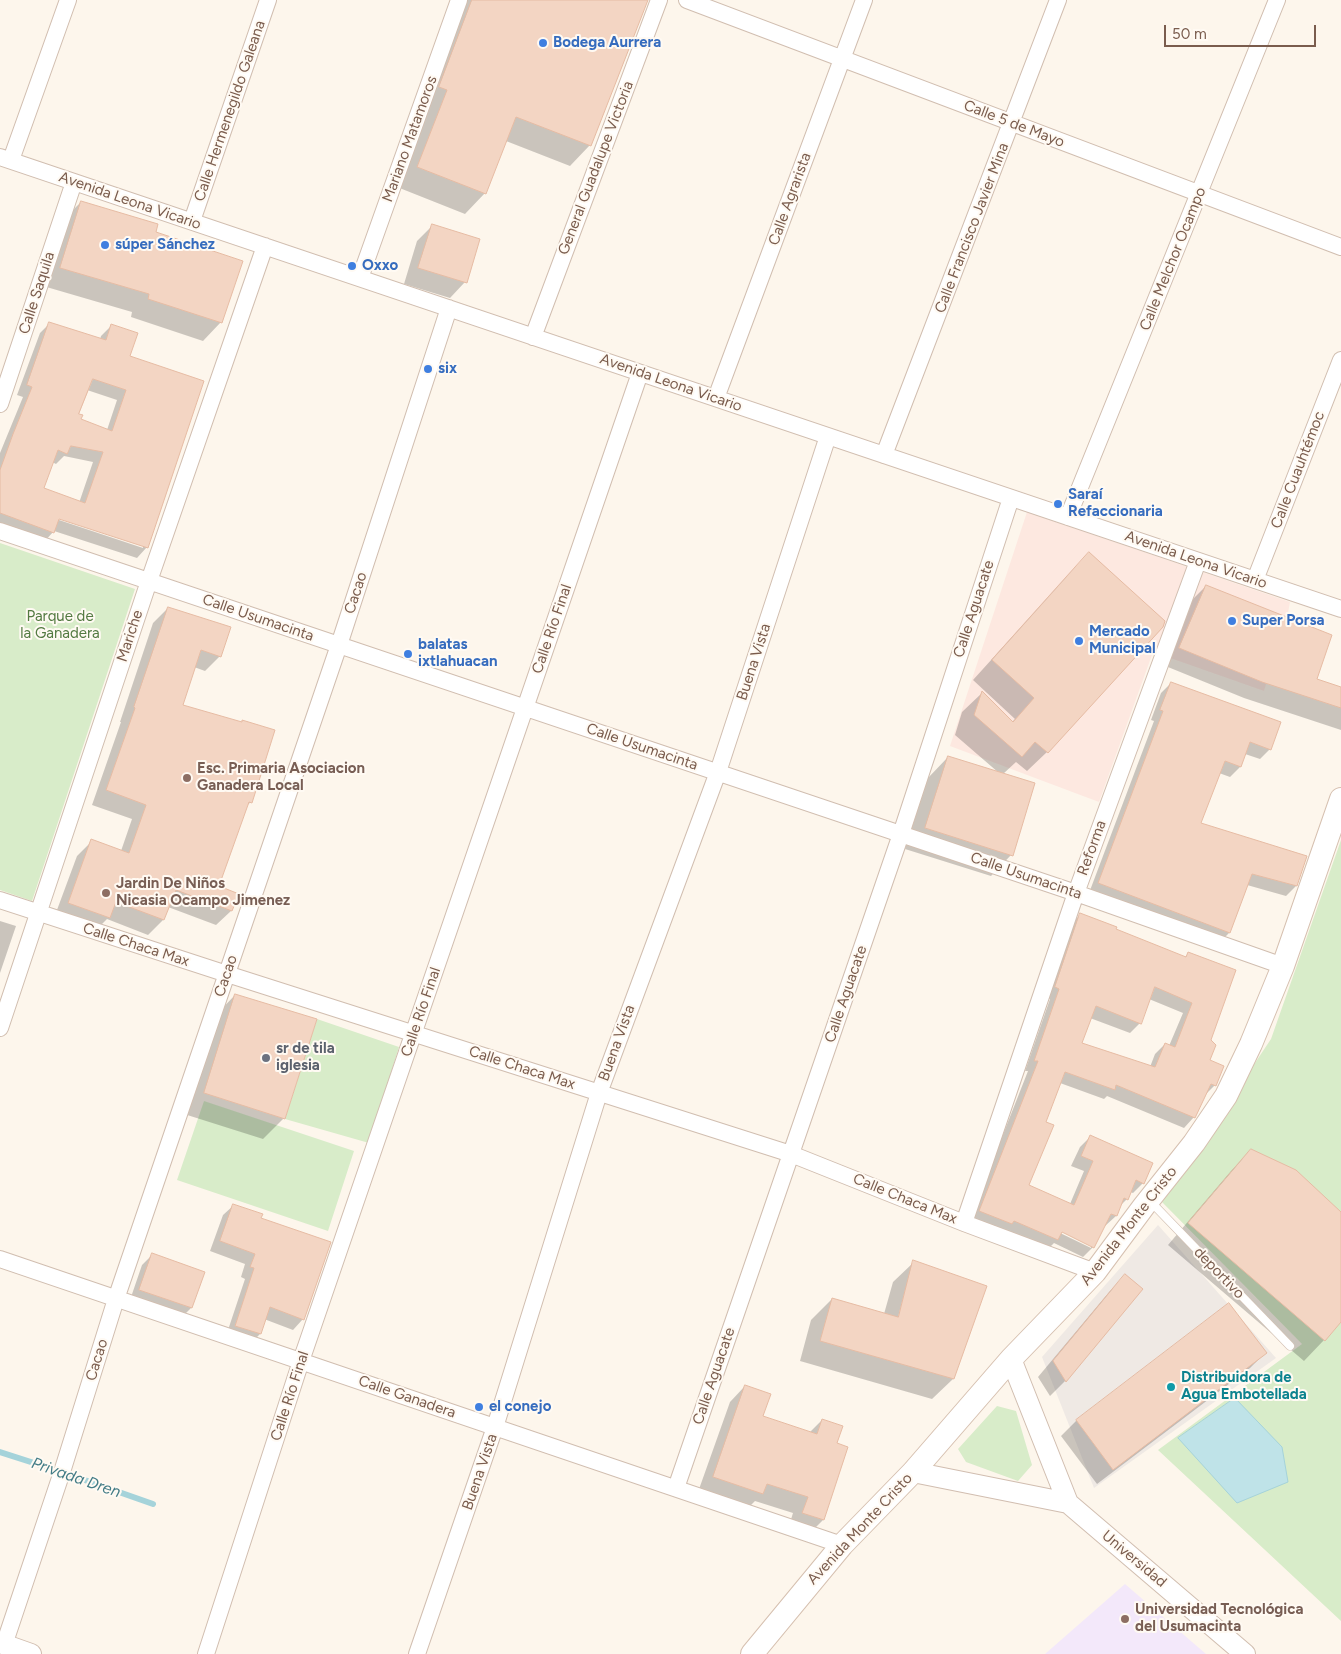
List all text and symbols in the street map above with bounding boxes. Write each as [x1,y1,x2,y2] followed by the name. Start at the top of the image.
[1166,15,1318,47] scale bar
[191,18,269,204] street label: Calle Hermenegildo Galeana
[1172,25,1207,43] text: 50 m
[553,34,661,52] place label: Bodega Aurrera
[537,37,549,49] marker: Bodega Aurrera
[379,73,441,205] street label: Mariano Matamoros
[555,79,637,257] street label: General Guadalupe Victoria
[961,96,1067,152] street label: Calle 5 de Mayo
[931,140,1013,316] street label: Calle Francisco Javier Mina
[765,150,815,248] street label: Calle Agrarista
[57,168,203,234] street label: Avenida Leona Vicario
[1136,185,1210,333] street label: Calle Melchor Ocampo
[115,236,215,254] place label: súper Sánchez
[99,239,111,251] marker: súper Sánchez
[15,250,59,336] street label: Calle Saquila
[362,257,398,275] place label: Oxxo
[346,260,358,272] marker: Oxxo
[598,350,744,416] street label: Avenida Leona Vicario
[438,360,457,378] place label: six
[422,363,434,375] marker: six
[1267,409,1329,531] street label: Calle Cuauhtémoc
[1068,486,1163,521] place label: Saraí Refaccionaria
[1052,498,1064,510] marker: Saraí Refaccionaria
[1123,527,1269,593] street label: Avenida Leona Vicario
[950,558,998,660] street label: Calle Aguacate
[341,570,371,616] street label: Cacao
[528,582,576,676] street label: Calle Río Final
[200,591,316,645] street label: Calle Usumacinta
[20,608,100,643] park label: Parque de la Ganadera
[113,608,147,664] street label: Mariche
[1242,612,1324,630] place label: Super Porsa
[1226,615,1238,627] marker: Super Porsa
[733,621,775,703] street label: Buena Vista
[1089,623,1156,658] place label: Mercado Municipal
[1073,635,1085,647] marker: Mercado Municipal
[418,636,497,671] place label: balatas ixtlahuacan
[402,648,414,660] marker: balatas ixtlahuacan
[584,720,700,774] street label: Calle Usumacinta
[197,760,365,795] place label: Esc. Primaria Asociacion Ganadera Local
[181,772,193,784] marker: Esc. Primaria Asociacion Ganadera Local
[1074,818,1110,878] street label: Reforma
[968,849,1084,903] street label: Calle Usumacinta
[116,875,290,910] place label: Jardin De Niños Nicasia Ocampo Jimenez
[100,887,112,899] marker: Jardin De Niños Nicasia Ocampo Jimenez
[81,919,191,971] street label: Calle Chaca Max
[821,943,871,1045] street label: Calle Aguacate
[211,953,241,999] street label: Cacao
[397,965,445,1059] street label: Calle Río Final
[595,1003,639,1083] street label: Buena Vista
[276,1040,335,1075] place label: sr de tila iglesia
[467,1042,577,1094] street label: Calle Chaca Max
[260,1052,272,1064] marker: sr de tila iglesia
[1077,1163,1181,1289] street label: Avenida Monte Cristo
[850,1170,960,1228] street label: Calle Chaca Max
[1190,1243,1248,1303] street label: deportivo
[689,1325,739,1427] street label: Calle Aguacate
[82,1337,112,1383] street label: Cacao
[267,1349,313,1443] street label: Calle Río Final
[1181,1369,1307,1404] place label: Distribuidora de Agua Embotellada
[356,1372,458,1422] street label: Calle Ganadera
[1165,1381,1177,1393] marker: Distribuidora de Agua Embotellada
[489,1398,551,1416] place label: el conejo
[473,1401,485,1413] marker: el conejo
[459,1431,501,1513] street label: Buena Vista
[29,1454,123,1502] water label: Privada Dren
[804,1470,916,1588] street label: Avenida Monte Cristo
[1098,1527,1170,1591] street label: Universidad
[1135,1601,1303,1636] place label: Universidad Tecnológica del Usumacinta
[1119,1613,1131,1625] marker: Universidad Tecnológica del Usumacinta

